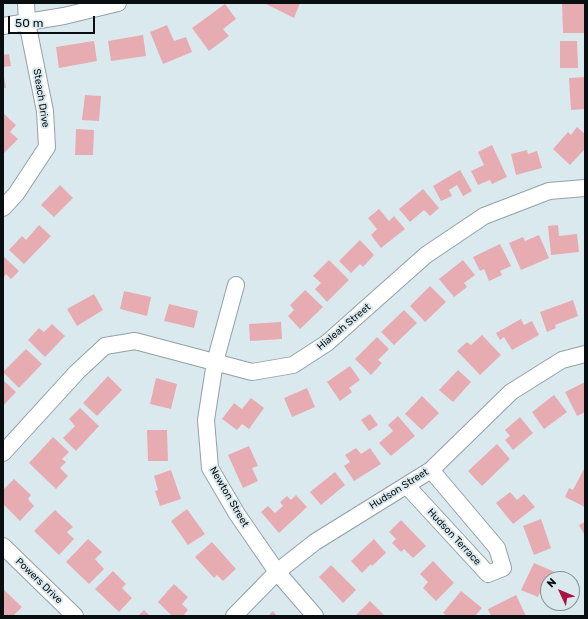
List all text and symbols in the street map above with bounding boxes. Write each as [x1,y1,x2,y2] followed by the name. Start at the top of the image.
[10,8,97,34] scale bar
[15,16,43,30] text: 50 m
[30,68,52,128] street label: Steach Drive
[315,301,373,353] street label: Hialeah Street
[207,465,251,529] street label: Newton Street
[367,466,431,512] street label: Hudson Street
[425,506,483,568] street label: Hudson Terrace
[13,556,65,606] street label: Powers Drive
[540,571,580,611] north arrow
[544,576,559,590] text: N

